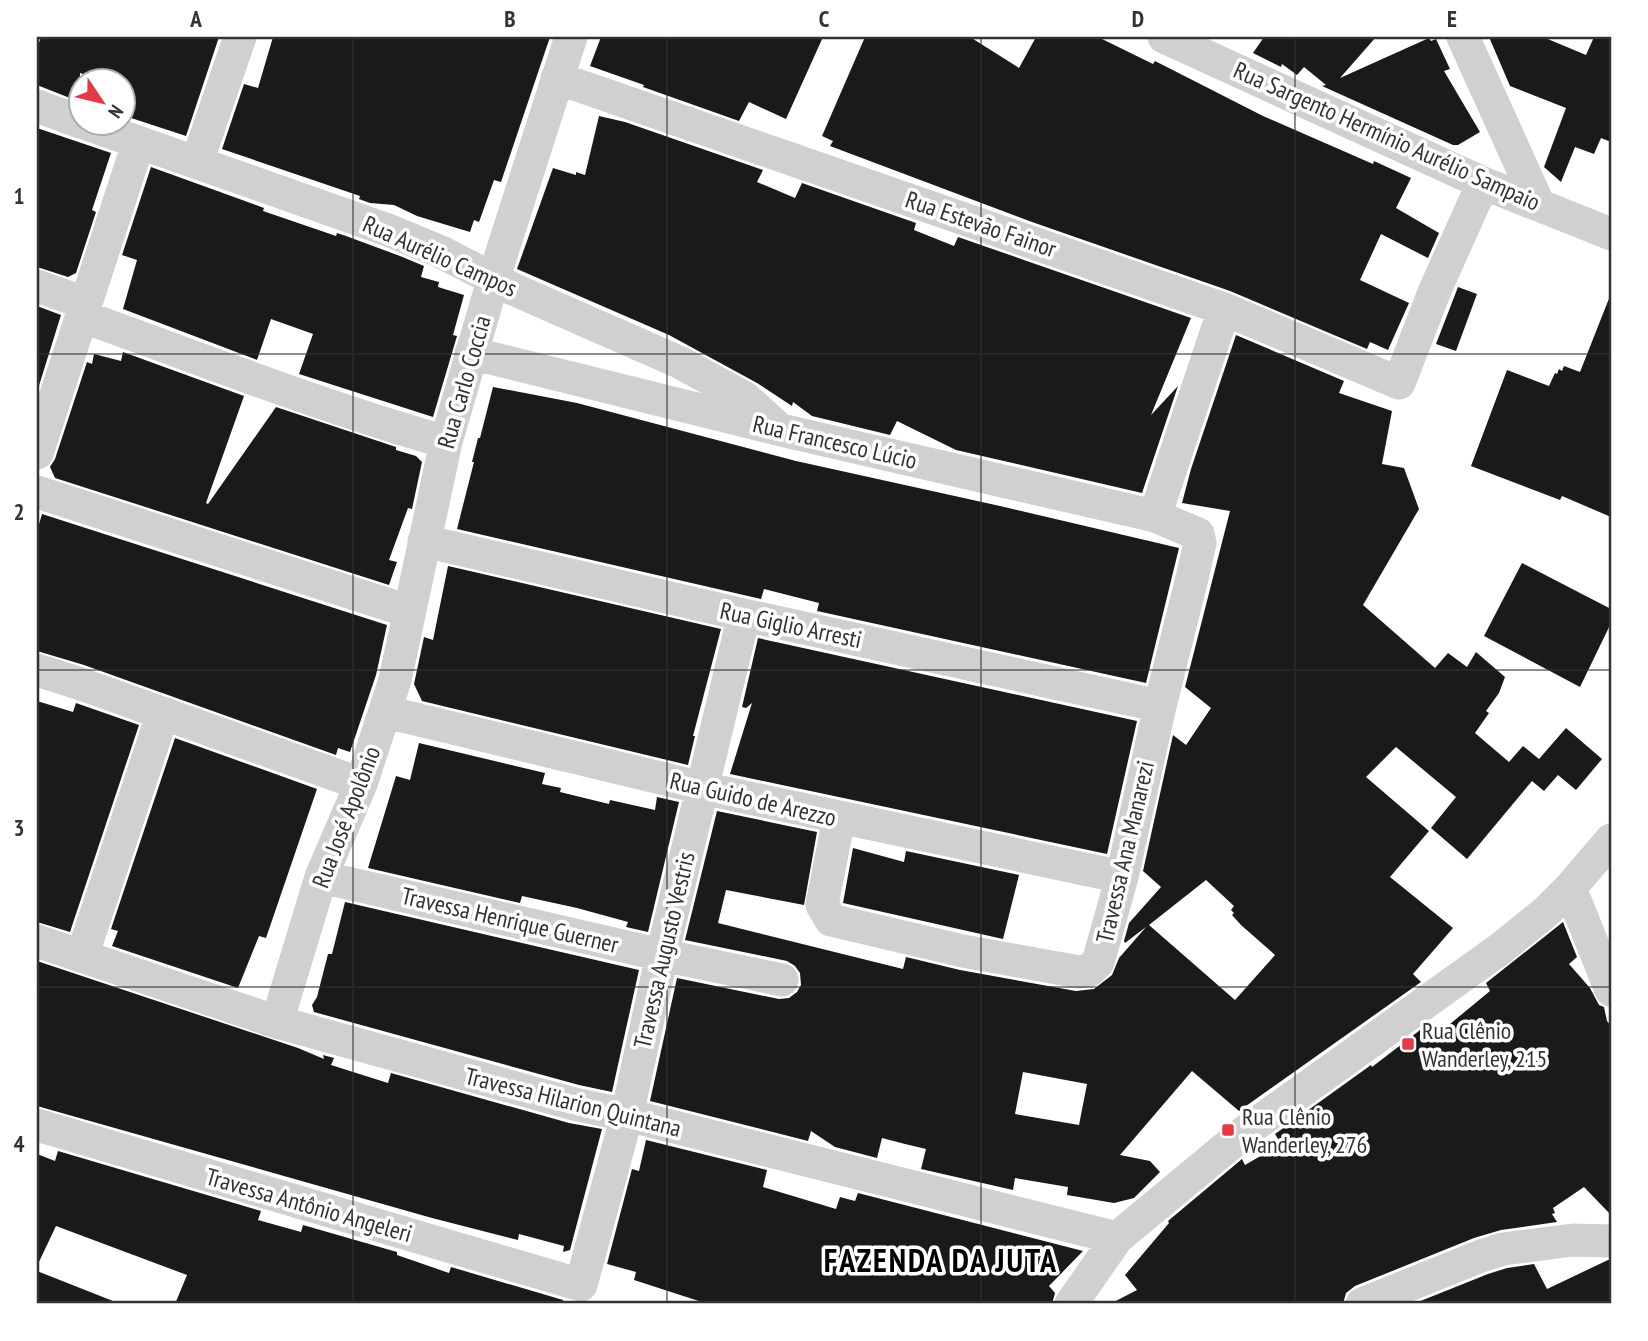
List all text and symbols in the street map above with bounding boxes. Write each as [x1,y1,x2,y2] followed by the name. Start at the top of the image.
[189,4,202,33] text: A
[504,4,516,33] text: B
[819,4,830,33] text: C
[1132,4,1144,33] text: D
[1447,4,1457,33] text: E
[1229,54,1545,218] street label: Rua Sargento Hermínio Aurélio Sampaio
[66,66,136,136] north arrow
[103,101,129,123] text: N
[14,181,25,210] text: 1
[901,184,1061,264] street label: Rua Estevão Fainor
[358,208,522,304] street label: Rua Aurélio Campos
[430,312,498,452] street label: Rua Carlo Coccia
[750,408,920,476] street label: Rua Francesco Lúcio
[14,497,25,526] text: 2
[717,595,865,655] street label: Rua Giglio Arresti
[305,742,387,892] street label: Rua José Apolônio
[1089,758,1161,946] street label: Travessa Ana Manarezi
[667,765,839,833] street label: Rua Guido de Arezzo
[14,813,25,842] text: 3
[626,849,702,1051] street label: Travessa Augusto Vestris
[399,880,622,960] street label: Travessa Henrique Guerner
[1422,1015,1547,1074] place label: Rua Clênio Wanderley, 215
[1400,1036,1416,1052] marker: Rua Clênio Wanderley, 215
[462,1060,684,1144] street label: Travessa Hilarion Quintana
[1242,1101,1367,1160] place label: Rua Clênio Wanderley, 276
[1220,1122,1236,1138] marker: Rua Clênio Wanderley, 276
[14,1129,25,1158] text: 4
[202,1161,416,1249] street label: Travessa Antônio Angeleri
[824,1239,1058,1281] district label: FAZENDA DA JUTA

